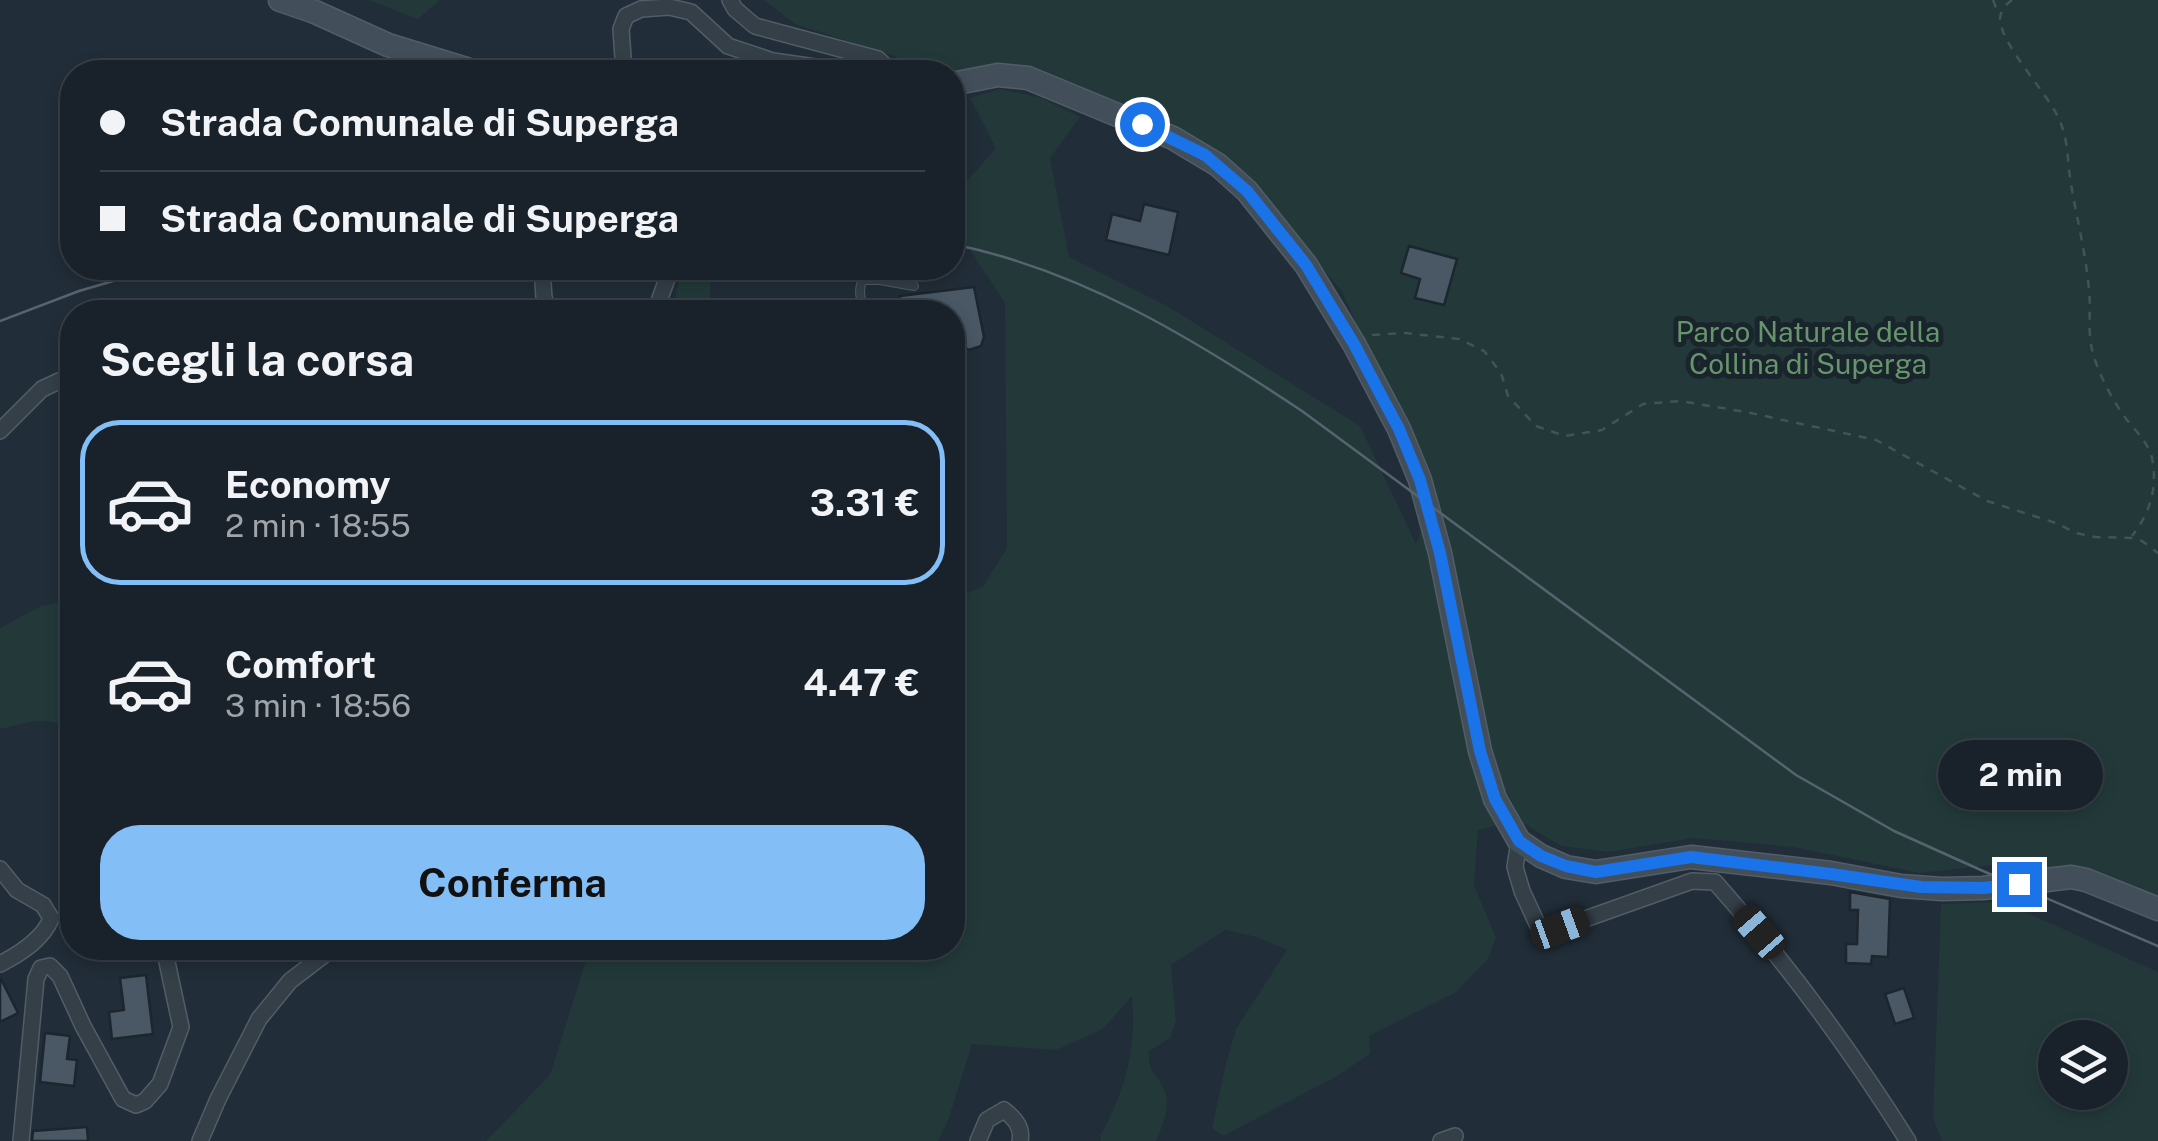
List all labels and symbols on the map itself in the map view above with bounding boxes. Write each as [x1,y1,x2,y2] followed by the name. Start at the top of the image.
[1120,102,1165,147] route start
[1676,315,1940,380] park label: Parco Naturale della Collina di Superga
[1936,739,2102,809] callout: 2 min
[1997,862,2042,907] route end
[1728,900,1790,964] car
[1527,904,1593,952] car

